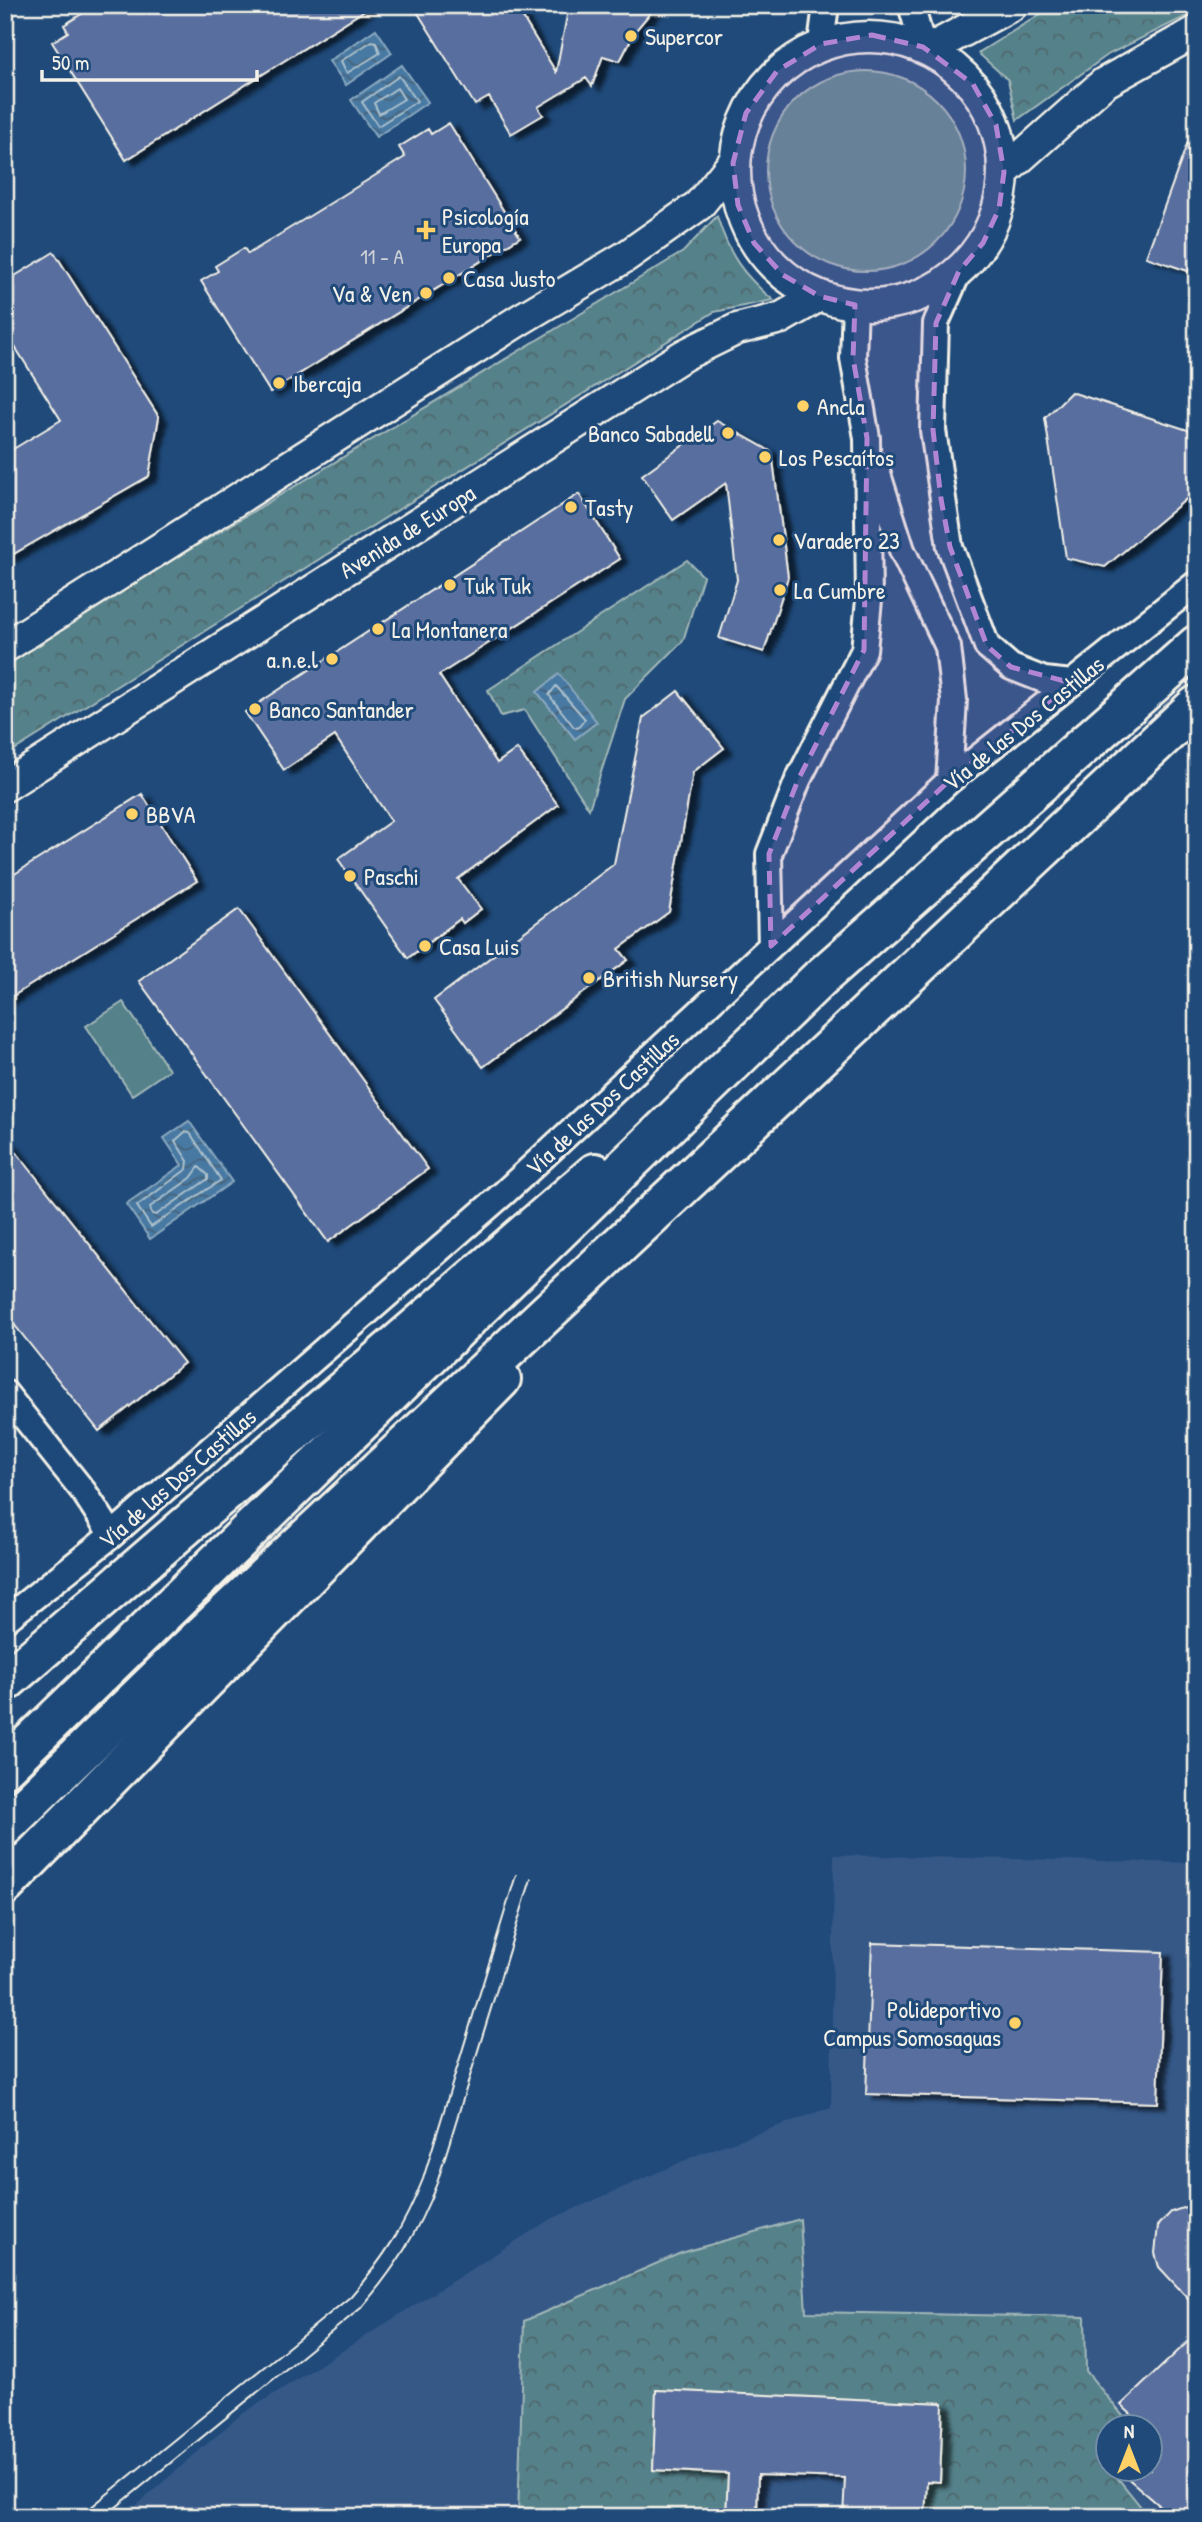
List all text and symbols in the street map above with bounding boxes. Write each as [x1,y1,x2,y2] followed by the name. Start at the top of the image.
[645,20,723,52] place label: Supercor
[623,28,639,44] marker: Supercor
[42,38,257,82] scale bar
[52,48,89,77] text: 50 m
[442,200,529,260] place label: Psicología Europa
[416,220,436,240] marker: Psicología Europa
[360,242,404,271] house number: 11 - A
[463,262,556,294] place label: Casa Justo
[441,270,457,286] marker: Casa Justo
[331,277,412,309] place label: Va & Ven
[418,285,434,301] marker: Va & Ven
[293,367,361,399] place label: Ibercaja
[271,375,287,391] marker: Ibercaja
[817,390,865,422] place label: Ancla
[795,398,811,414] marker: Ancla
[588,417,715,449] place label: Banco Sabadell
[720,425,736,441] marker: Banco Sabadell
[779,441,894,473] place label: Los Pescaítos
[757,449,773,465] marker: Los Pescaítos
[333,476,481,586] street label: Avenida de Europa
[585,491,633,523] place label: Tasty
[563,499,579,515] marker: Tasty
[793,524,900,556] place label: Varadero 23
[771,532,787,548] marker: Varadero 23
[464,569,531,601] place label: Tuk Tuk
[794,574,886,606] place label: La Cumbre
[442,577,458,593] marker: Tuk Tuk
[772,582,788,598] marker: La Cumbre
[392,613,507,645] place label: La Montanera
[370,621,386,637] marker: La Montanera
[266,643,319,675] place label: a.n.e.l
[936,648,1110,798] street label: Vía de las Dos Castillas
[324,651,340,667] marker: a.n.e.l
[269,693,414,725] place label: Banco Santander
[247,701,263,717] marker: Banco Santander
[146,798,196,830] place label: BBVA
[124,806,140,822] marker: BBVA
[364,860,419,892] place label: Paschi
[342,868,358,884] marker: Paschi
[439,930,519,962] place label: Casa Luis
[417,938,433,954] marker: Casa Luis
[603,962,738,994] place label: British Nursery
[581,970,597,986] marker: British Nursery
[518,1023,686,1183] street label: Vía de las Dos Castillas
[91,1401,263,1555] street label: Vía de las Dos Castillas
[823,1993,1001,2053] place label: Polideportivo Campus Somosaguas
[1007,2015,1023,2031] marker: Polideportivo Campus Somosaguas
[1094,2414,1164,2484] north arrow
[1124,2418,1134,2444] text: N

